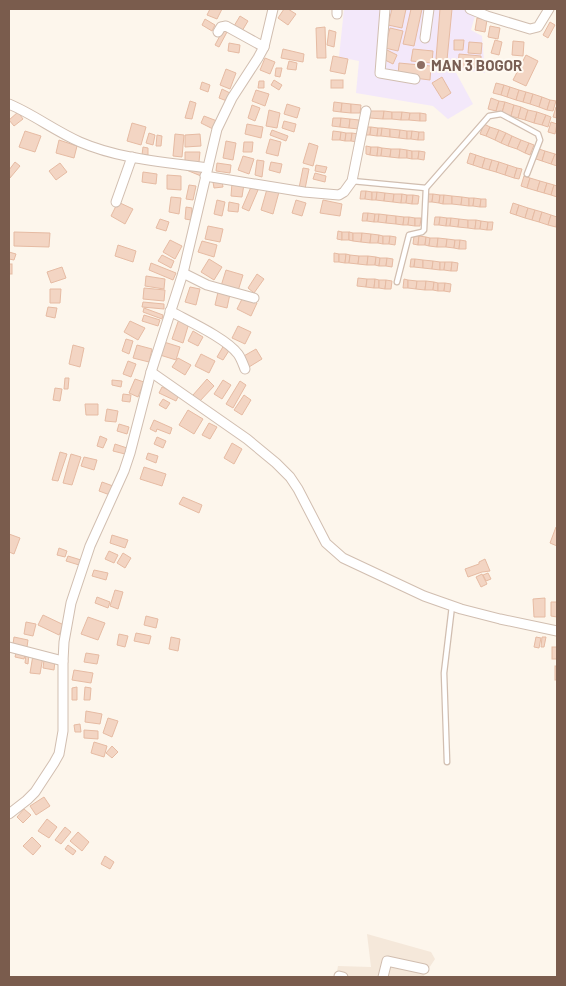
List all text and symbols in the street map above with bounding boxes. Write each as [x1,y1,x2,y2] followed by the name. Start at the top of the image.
[431,56,522,74] place label: MAN 3 BOGOR
[415,59,427,71] marker: MAN 3 BOGOR

